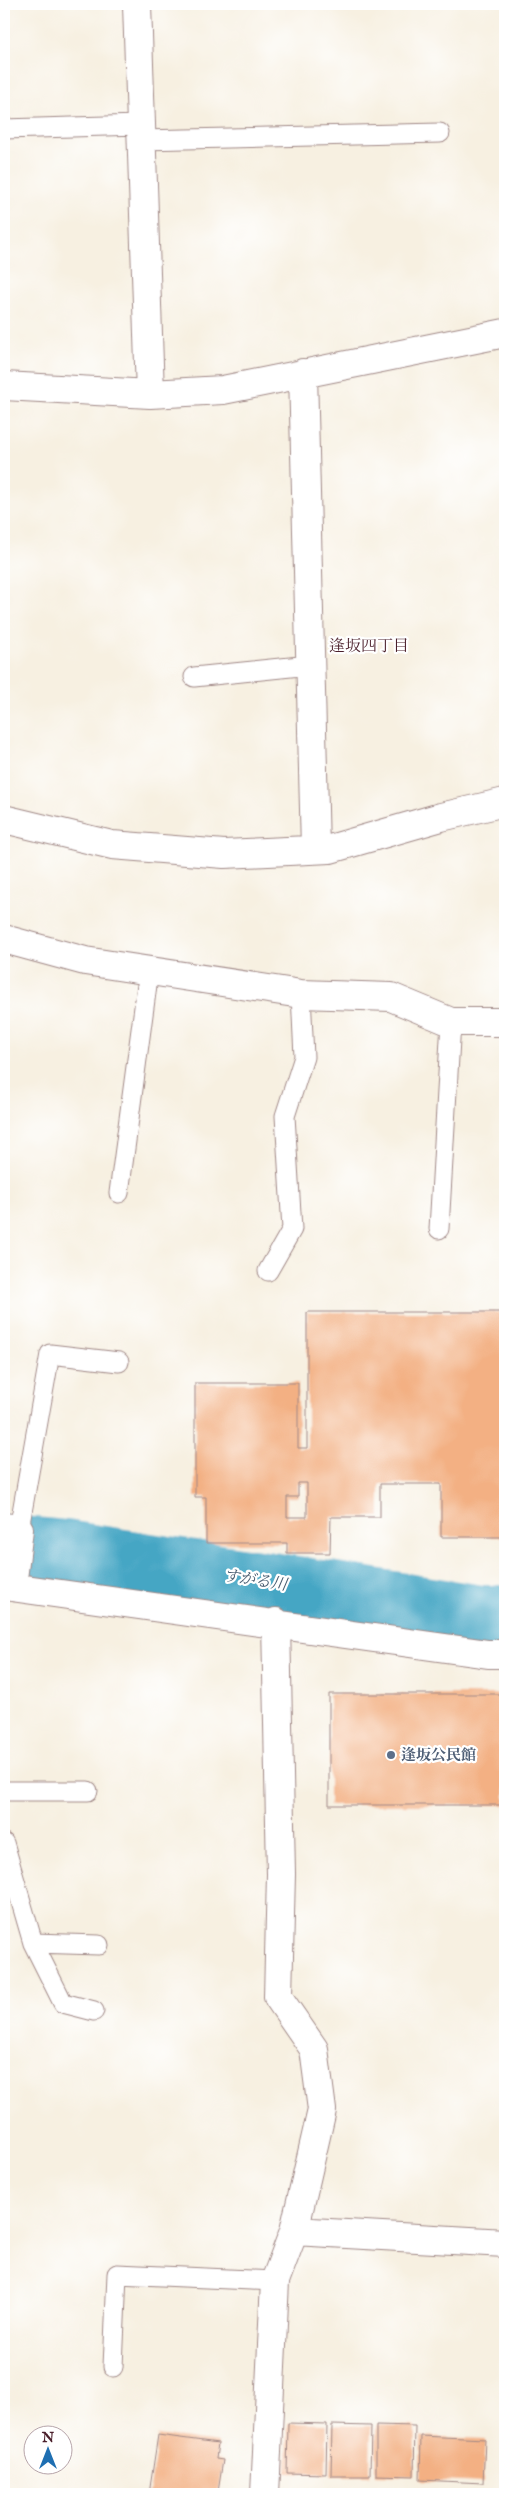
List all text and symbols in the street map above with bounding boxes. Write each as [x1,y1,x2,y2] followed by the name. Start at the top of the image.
[329,637,409,657] district label: 逢坂四丁目
[222,1566,290,1596] water label: すがる川
[401,1746,476,1765] place label: 逢坂公民館
[385,1749,397,1761] marker: 逢坂公民館
[22,2426,72,2476] north arrow
[41,2429,54,2447] text: N

